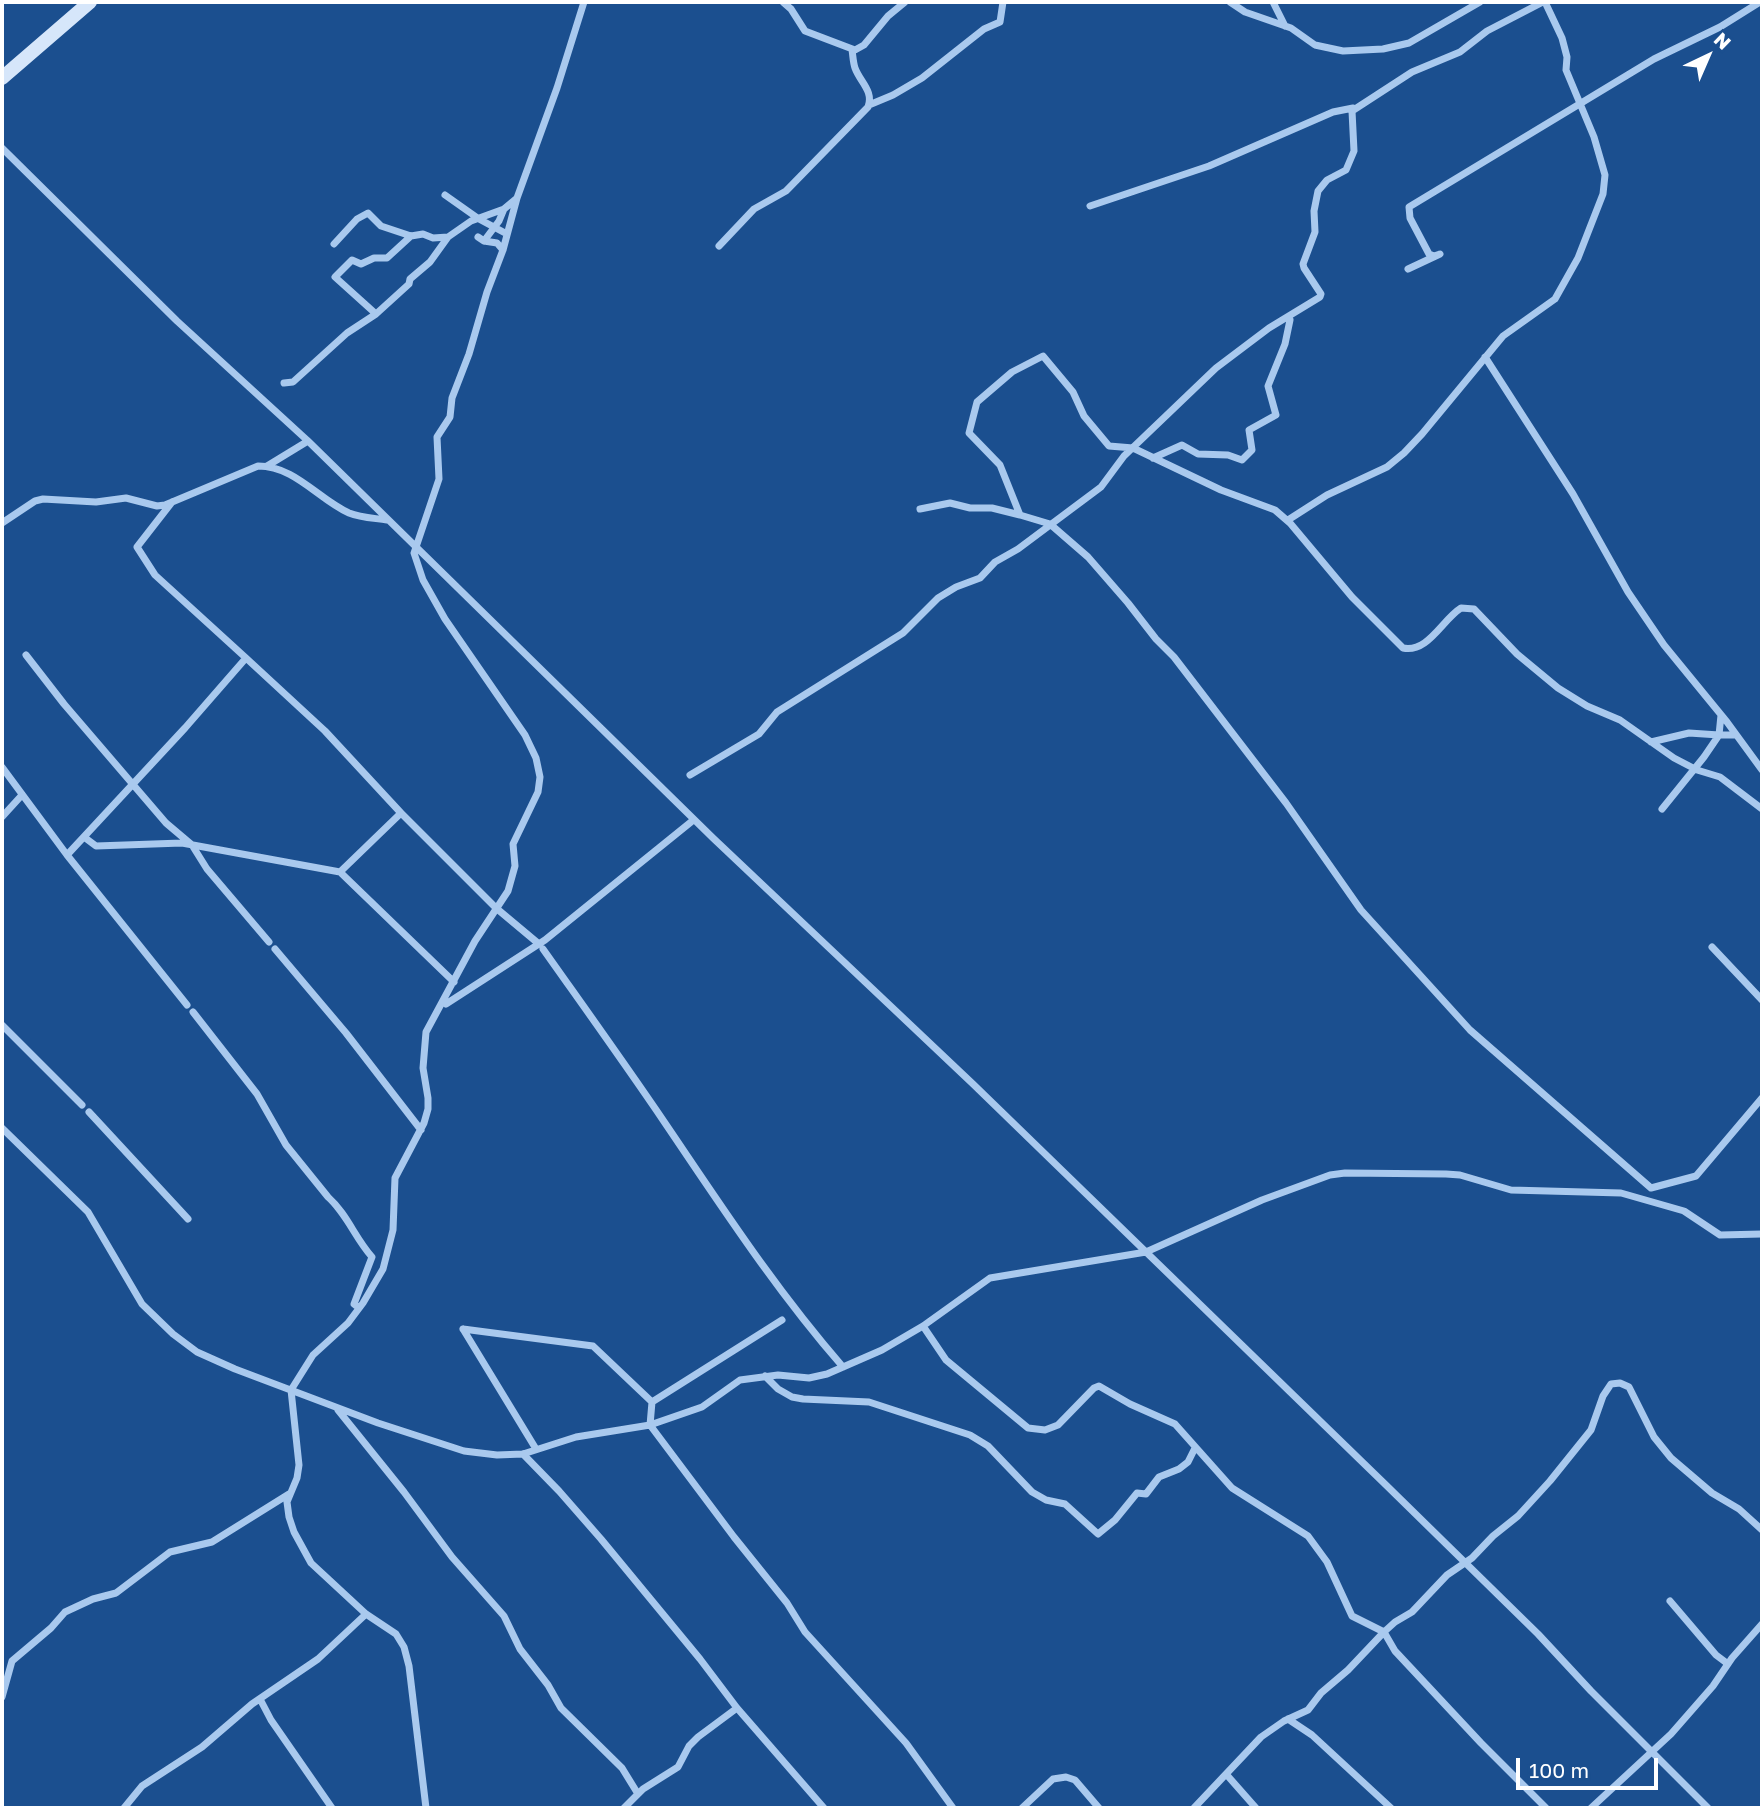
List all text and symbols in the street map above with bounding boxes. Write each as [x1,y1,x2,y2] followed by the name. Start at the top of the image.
[1673,21,1743,91] north arrow
[1710,27,1736,54] text: N
[1519,1744,1661,1788] scale bar
[1529,1757,1589,1783] text: 100 m

